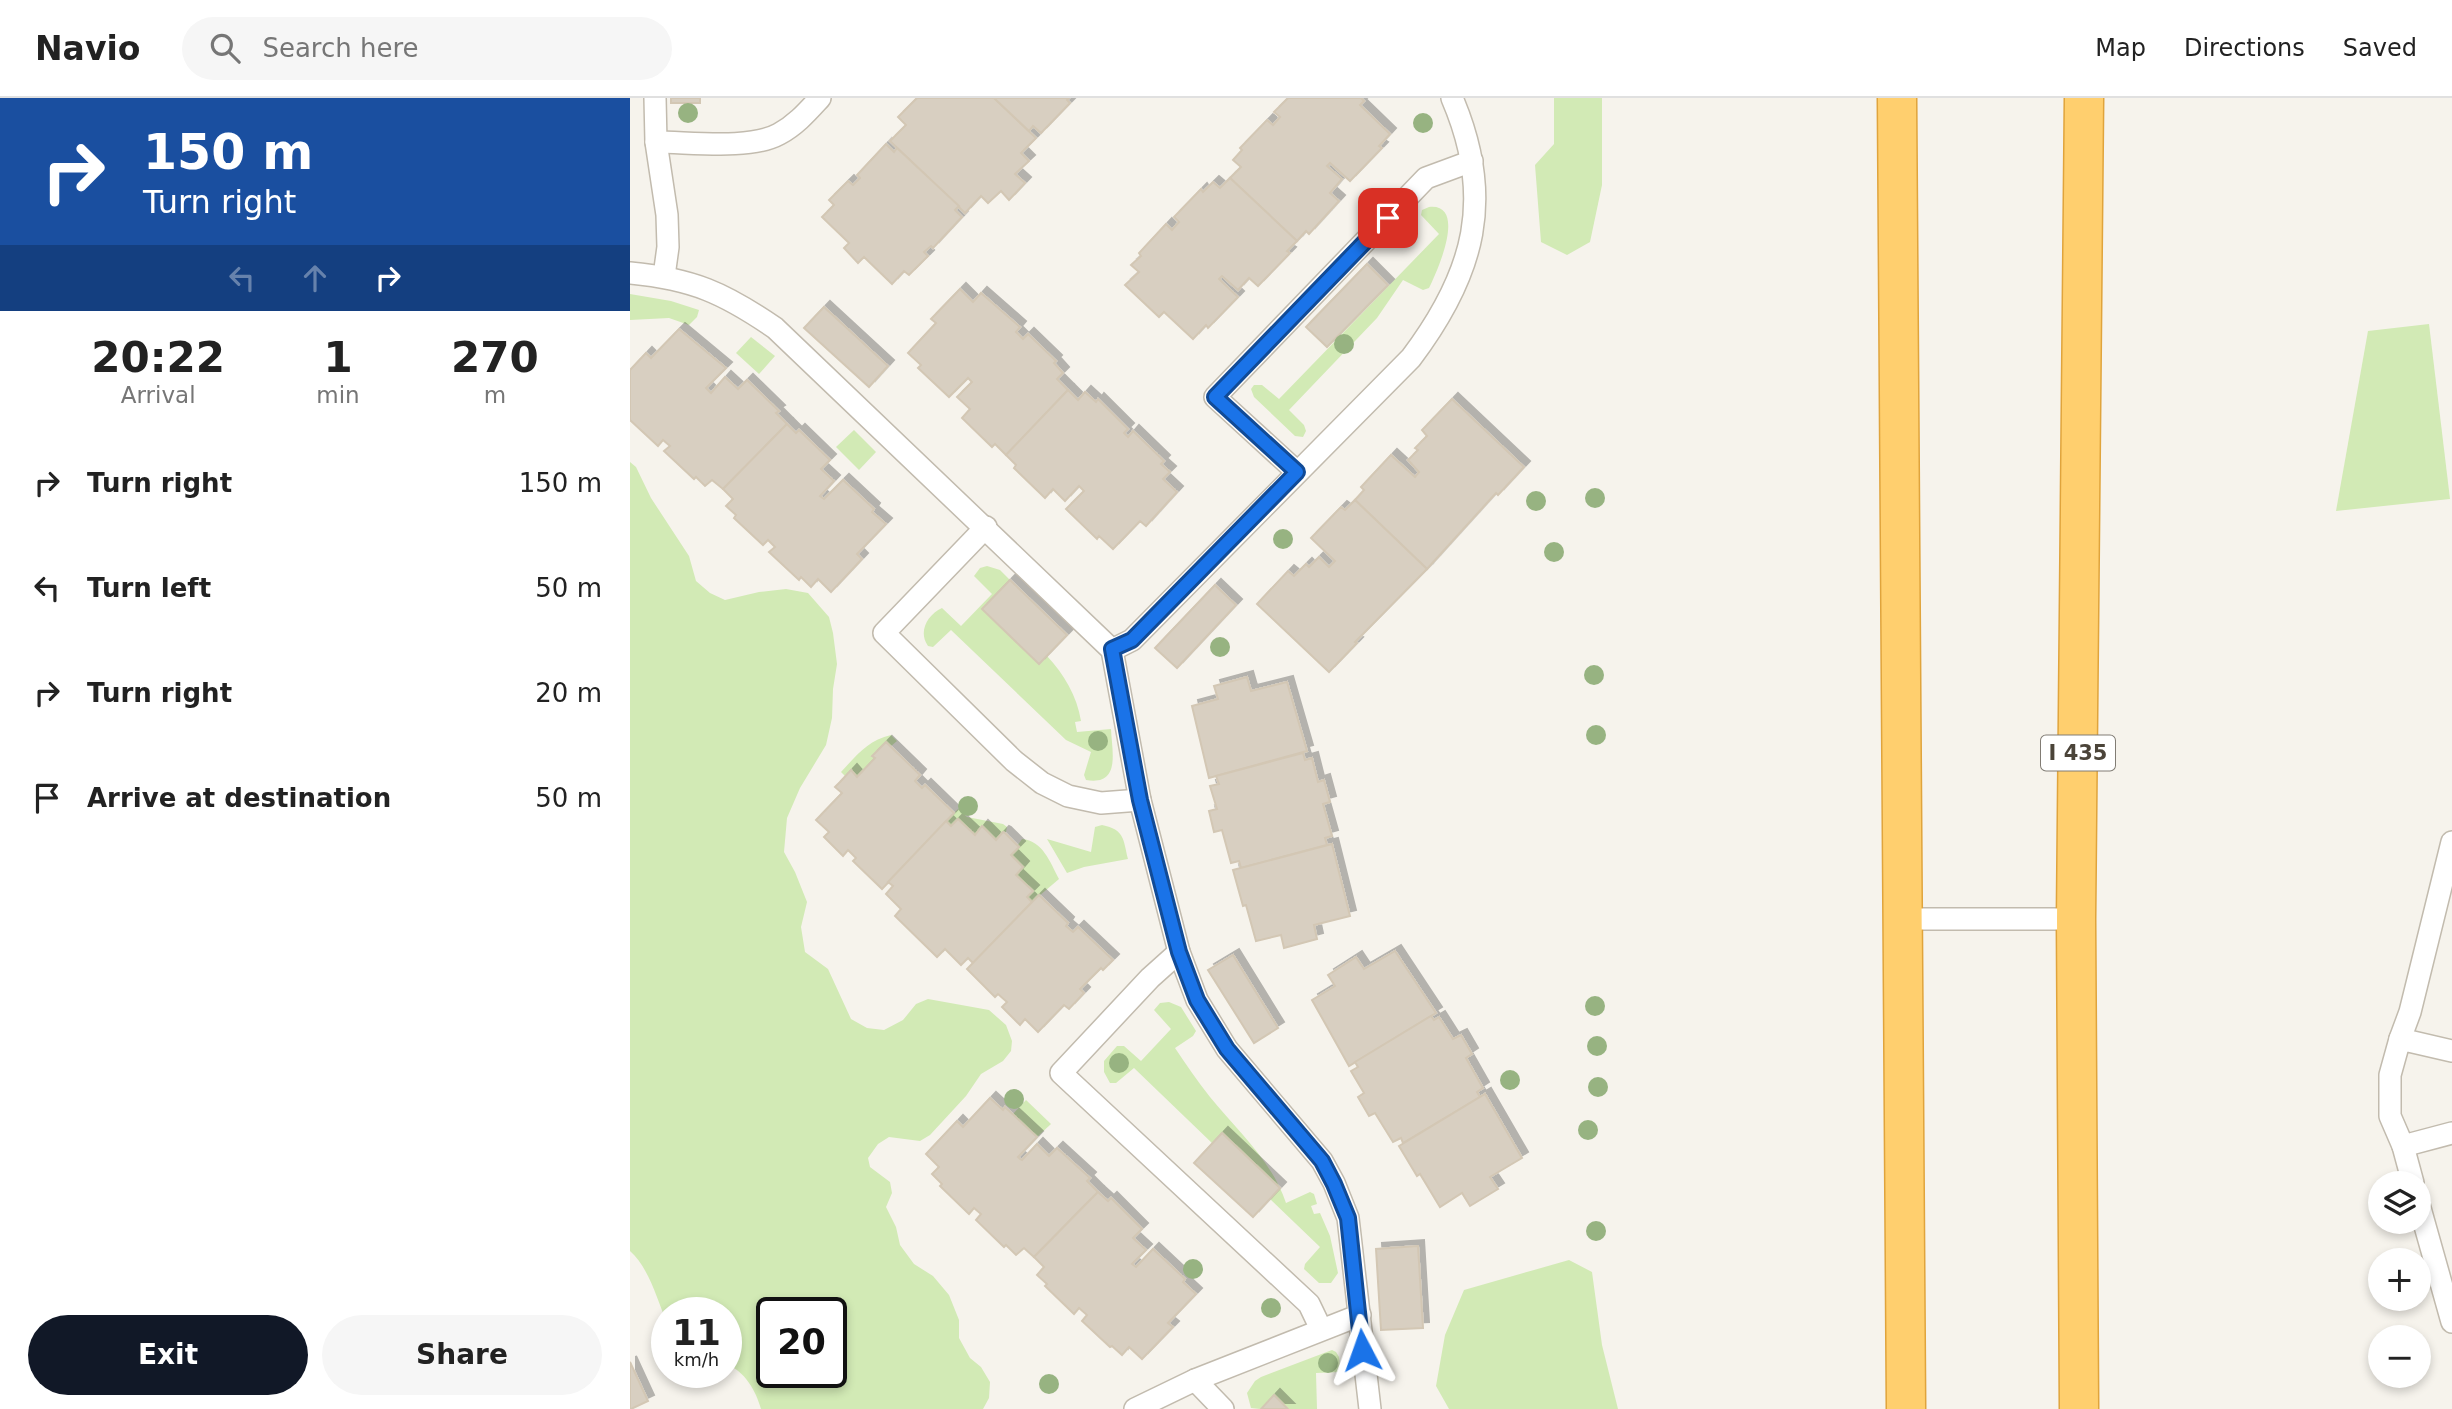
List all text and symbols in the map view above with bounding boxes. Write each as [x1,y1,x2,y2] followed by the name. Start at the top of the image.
[182,17,672,80] search box
[35,29,140,68] text: Navio
[206,29,244,67] icon: search
[262,33,419,63] text: Search here
[2095,34,2146,62] text: Map
[2184,34,2305,62] text: Directions
[2343,34,2417,62] text: Saved
[143,124,313,181] text: 150 m
[28,126,119,217] icon: right
[143,183,296,221] text: Turn right
[1358,188,1418,248] pin
[1369,199,1407,237] icon: arrive
[223,259,261,297] icon: left
[296,259,334,297] icon: ahead
[369,259,407,297] icon: right
[91,333,225,382] text: 20:22
[323,333,353,382] text: 1
[451,333,539,382] text: 270
[121,382,196,408] text: Arrival
[316,382,360,408] text: min
[484,382,506,408] text: m
[28,464,66,502] icon: right
[87,468,232,498] text: Turn right
[519,468,602,498] text: 150 m
[28,569,66,607] icon: left
[87,573,211,603] text: Turn left
[535,573,602,603] text: 50 m
[28,674,66,712] icon: right
[87,678,232,708] text: Turn right
[535,678,602,708] text: 20 m
[2041,736,2115,770] road number: I 435
[28,779,66,817] icon: arrive
[87,783,391,813] text: Arrive at destination
[535,783,602,813] text: 50 m
[2368,1171,2431,1388] map controls
[2368,1171,2431,1234] button: layers
[2368,1248,2431,1311] button: +
[756,1297,847,1388] speed limit sign: 20
[672,1313,721,1353] text: 11
[1325,1313,1399,1387] position arrow
[28,1315,308,1395] button: Exit
[322,1315,602,1395] button: Share
[2368,1325,2431,1388] button: −
[674,1349,719,1370] text: km/h

